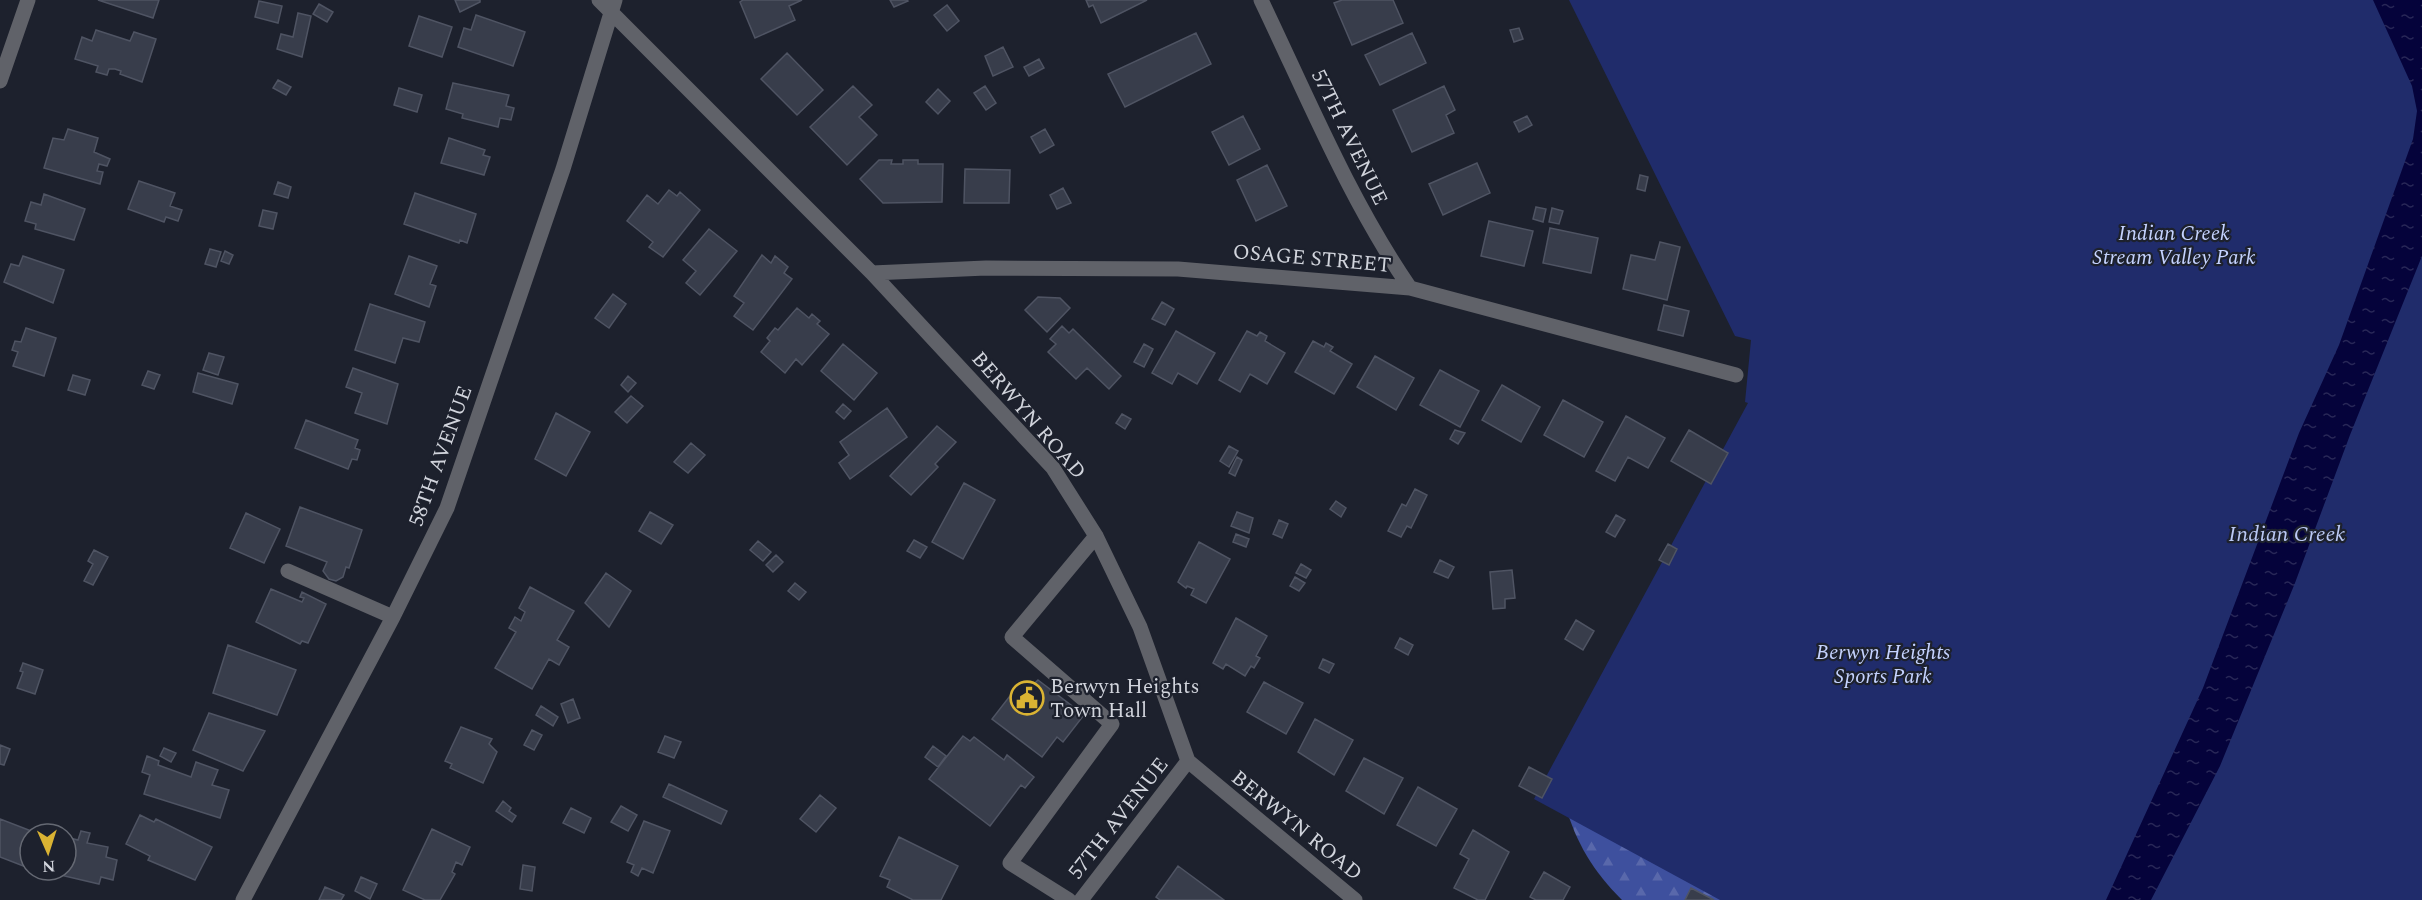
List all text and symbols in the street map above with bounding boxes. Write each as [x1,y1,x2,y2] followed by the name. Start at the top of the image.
[1302,64,1396,211] street label: 57TH AVENUE
[2092,218,2256,274] park label: Indian Creek Stream Valley Park
[1231,236,1392,282] street label: OSAGE STREET
[963,344,1093,487] street label: BERWYN ROAD
[401,381,481,531] street label: 58TH AVENUE
[2229,518,2345,551] water label: Indian Creek
[1816,637,1951,693] park label: Berwyn Heights Sports Park
[1050,671,1200,727] place label: Berwyn Heights Town Hall
[1009,680,1045,716] public building icon: Berwyn Heights Town Hall
[1061,751,1177,887] street label: 57TH AVENUE
[1224,763,1369,889] street label: BERWYN ROAD
[18,822,78,882] north arrow
[42,854,56,878] text: N

